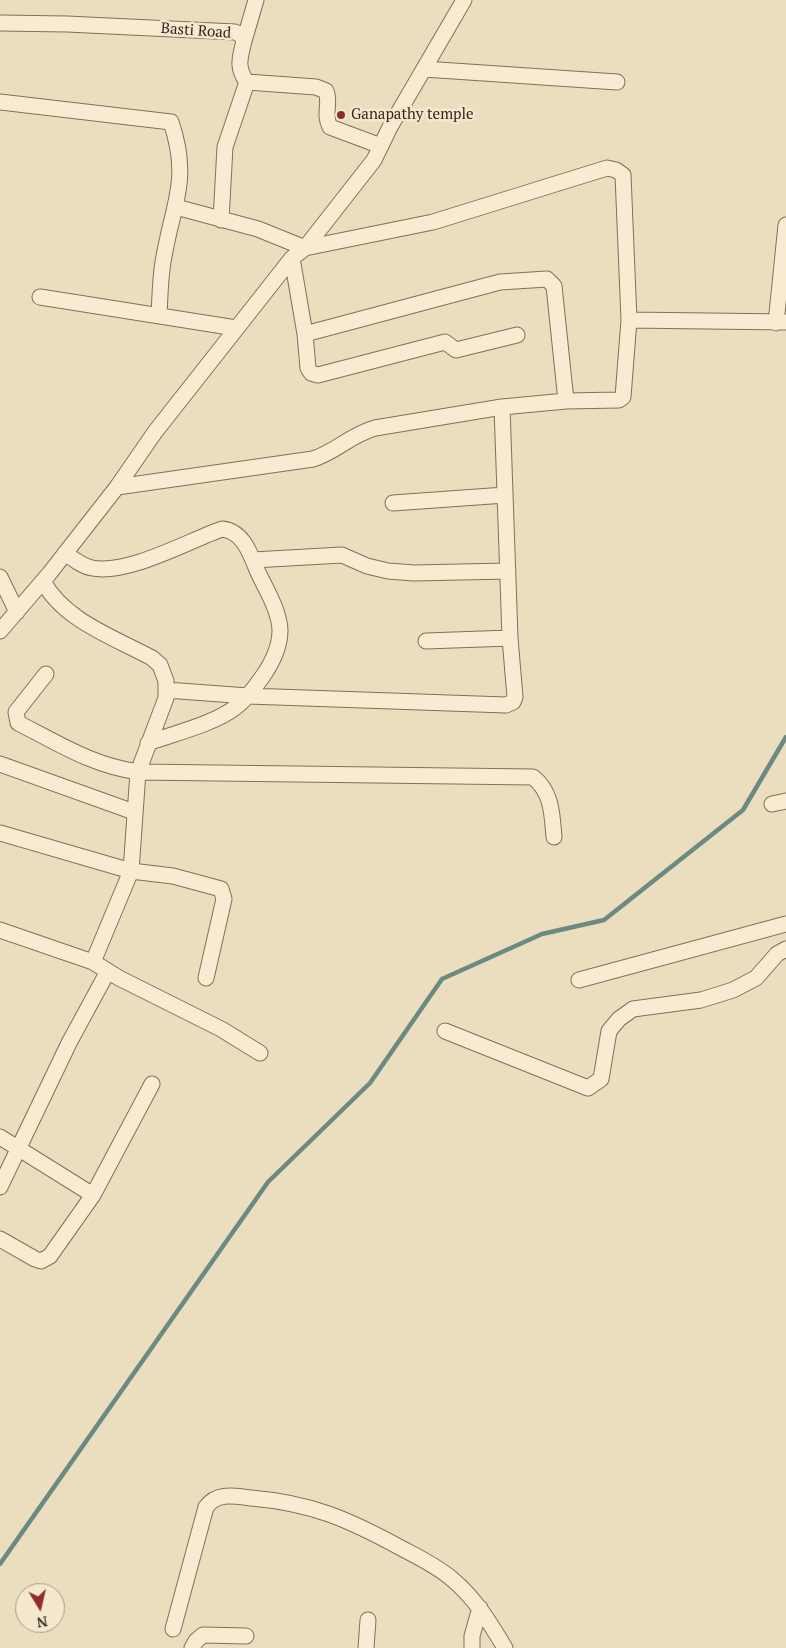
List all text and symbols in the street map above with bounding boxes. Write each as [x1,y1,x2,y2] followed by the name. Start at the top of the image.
[160,20,232,42] street label: Basti Road
[351,106,474,124] place label: Ganapathy temple
[335,109,347,121] marker: Ganapathy temple
[15,1583,65,1633] north arrow
[36,1612,49,1633] text: N

